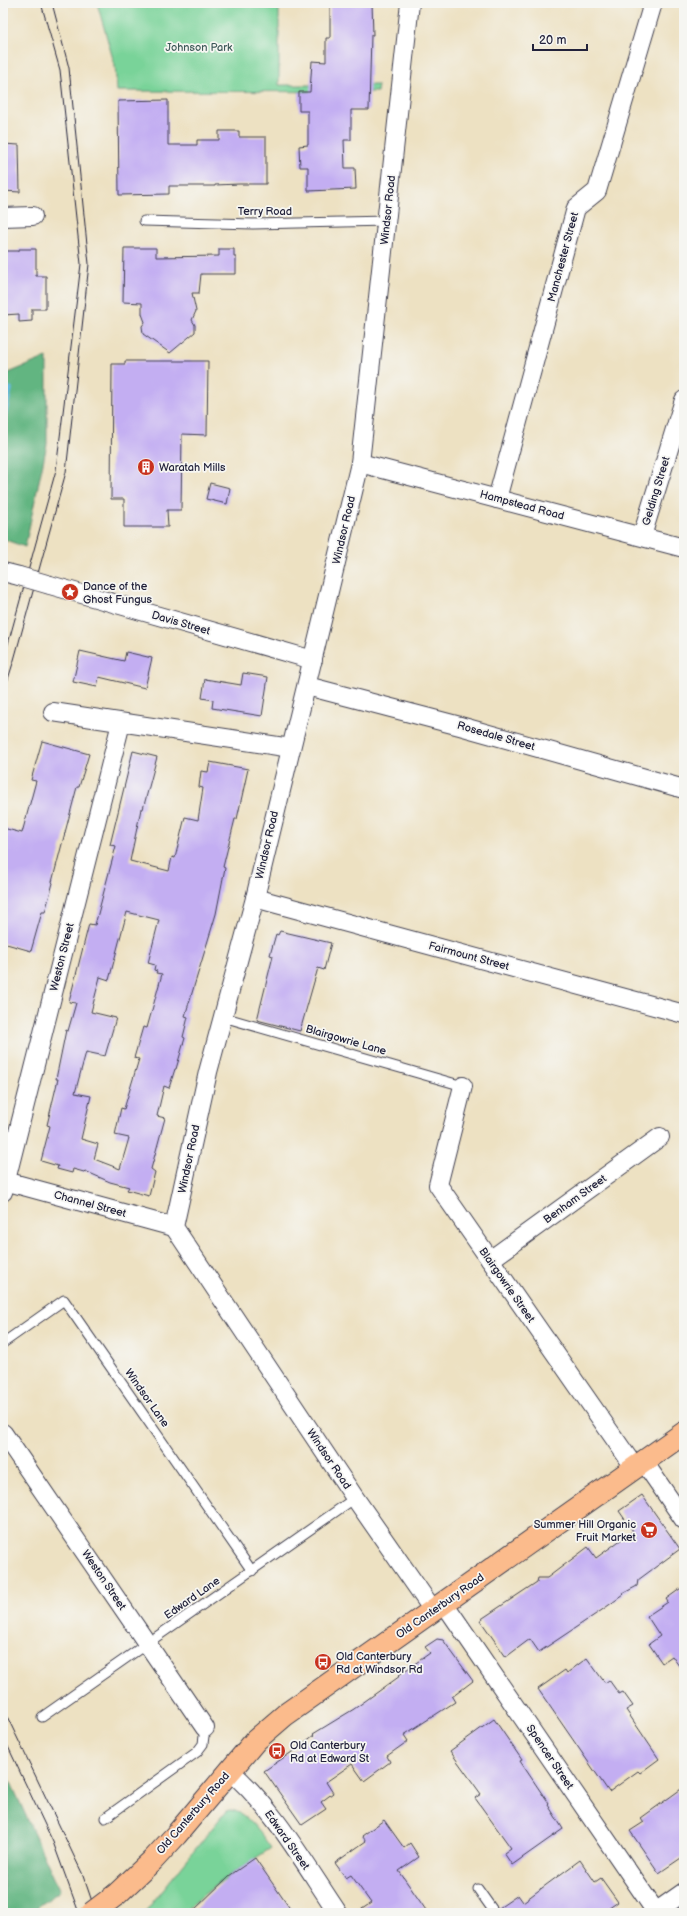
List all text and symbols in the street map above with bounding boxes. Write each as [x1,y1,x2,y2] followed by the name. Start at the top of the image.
[533,26,587,52] scale bar
[539,33,566,48] text: 20 m
[166,41,233,54] park label: Johnson Park
[378,175,398,245] street label: Windsor Road
[238,205,292,218] street label: Terry Road
[545,210,581,303] street label: Manchester Street
[639,454,673,527] street label: Gelding Street
[136,457,156,477] building icon: Waratah Mills
[159,461,226,474] place label: Waratah Mills
[478,487,566,523] street label: Hampstead Road
[330,495,358,565] street label: Windsor Road
[83,580,153,606] place label: Dance of the Ghost Fungus
[60,582,80,602] place icon: Dance of the Ghost Fungus
[150,608,212,638] street label: Davis Street
[456,719,537,754] street label: Rosedale Street
[253,810,281,880] street label: Windsor Road
[47,921,77,992] street label: Weston Street
[427,939,511,973] street label: Fairmount Street
[304,1022,388,1058] street label: Blairgowrie Lane
[175,1123,203,1195] street label: Windsor Road
[541,1171,610,1226] street label: Benham Street
[52,1188,128,1220] street label: Channel Street
[476,1245,538,1325] street label: Blairgowrie Street
[122,1366,172,1430] street label: Windsor Lane
[304,1426,354,1492] street label: Windsor Road
[534,1518,637,1544] place label: Summer Hill Organic Fruit Market
[639,1520,659,1540] supermarket icon: Summer Hill Organic Fruit Market
[79,1547,129,1613] street label: Weston Street
[394,1571,486,1641] street label: Old Canterbury Road
[162,1574,223,1622] street label: Edward Lane
[336,1650,423,1676] place label: Old Canterbury Rd at Windsor Rd
[313,1652,333,1672] bus stop icon: Old Canterbury Rd at Windsor Rd
[524,1722,577,1792] street label: Spencer Street
[290,1739,370,1765] place label: Old Canterbury Rd at Edward St
[267,1741,287,1761] bus stop icon: Old Canterbury Rd at Edward St
[154,1769,232,1857] street label: Old Canterbury Road
[262,1808,313,1873] street label: Edward Street

